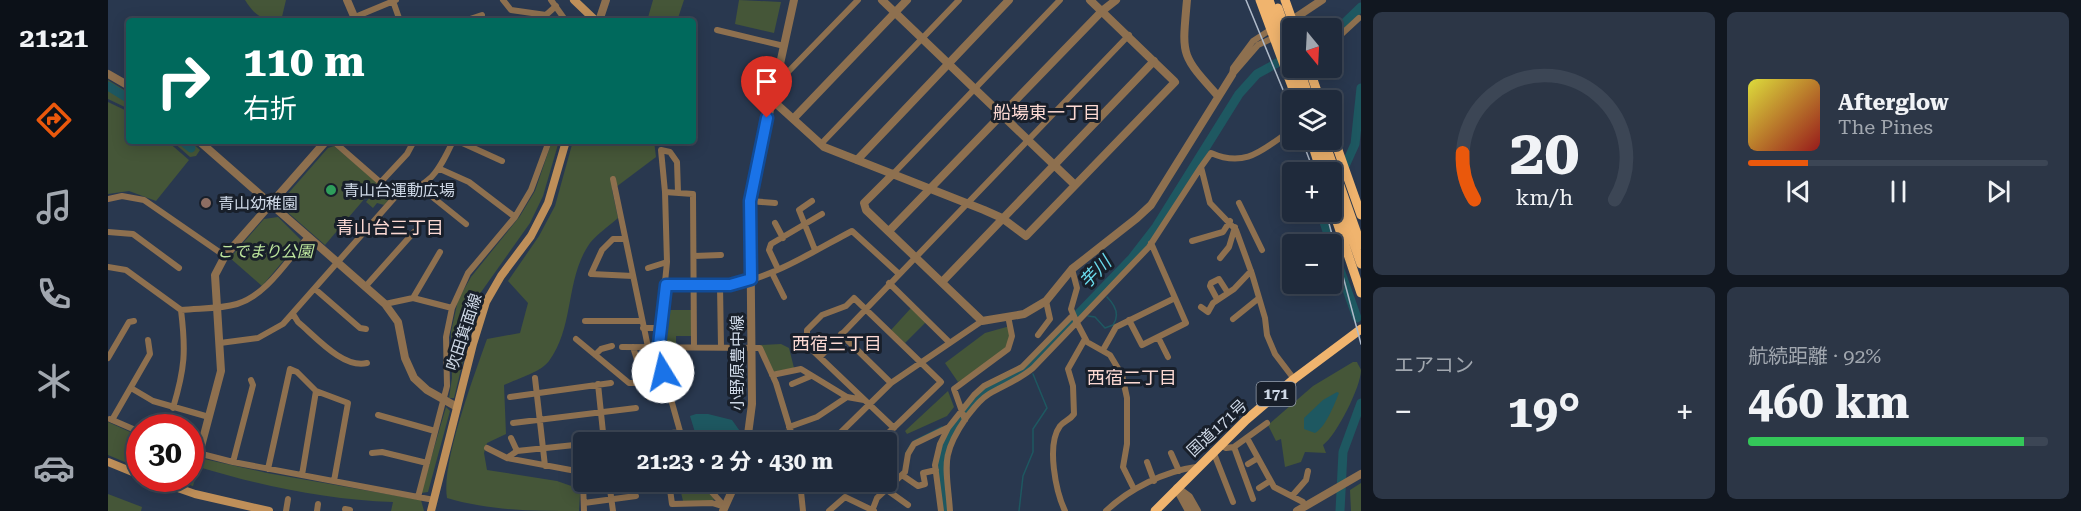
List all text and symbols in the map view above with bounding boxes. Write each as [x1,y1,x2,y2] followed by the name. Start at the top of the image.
[1282,18,1342,78] north arrow
[1282,18,1342,294] map controls
[20,22,88,54] text: 21:21
[243,37,365,86] text: 110 m
[144,42,222,120] icon: right
[741,56,792,118] pin
[750,65,783,98] icon: arrive
[1282,90,1342,150] button: layers
[1838,90,1949,115] text: Afterglow
[243,93,297,125] text: 右折
[33,99,75,141] icon: directions
[993,102,1101,123] district label: 船場東一丁目
[1838,115,1933,139] text: The Pines
[1509,117,1579,190] text: 20
[1282,162,1342,222] button: +
[1782,175,1815,208] icon: previous
[1882,175,1915,208] icon: pause
[1982,175,2015,208] icon: next
[343,181,455,200] place label: 青山台運動広場
[324,183,338,197] marker: 青山台運動広場
[33,186,75,228] icon: music
[1515,186,1573,211] text: km/h
[218,194,298,213] place label: 青山幼稚園
[199,196,213,210] marker: 青山幼稚園
[336,217,444,238] district label: 青山台三丁目
[1282,234,1342,294] button: −
[217,242,315,261] park label: こでまり公園
[1075,250,1116,292] water label: 芋川
[33,273,75,315] icon: phone
[443,291,485,373] street label: 吹田箕面線
[728,315,747,411] street label: 小野原豊中線
[792,333,882,354] district label: 西宿三丁目
[631,340,695,404] position arrow
[1748,344,1881,368] text: 航続距離 · 92%
[1394,353,1474,377] text: エアコン
[33,360,75,402] icon: climate
[1087,367,1177,388] district label: 西宿二丁目
[1748,376,1909,429] text: 460 km
[1256,382,1296,406] road number: 171
[1508,385,1580,438] text: 19°
[1394,392,1412,431] text: −
[1676,392,1694,431] text: +
[1183,396,1251,460] street label: 国道171号
[126,414,204,492] speed limit sign: 30
[33,447,75,489] icon: car
[637,449,833,474] text: 21:23 · 2 分 · 430 m

